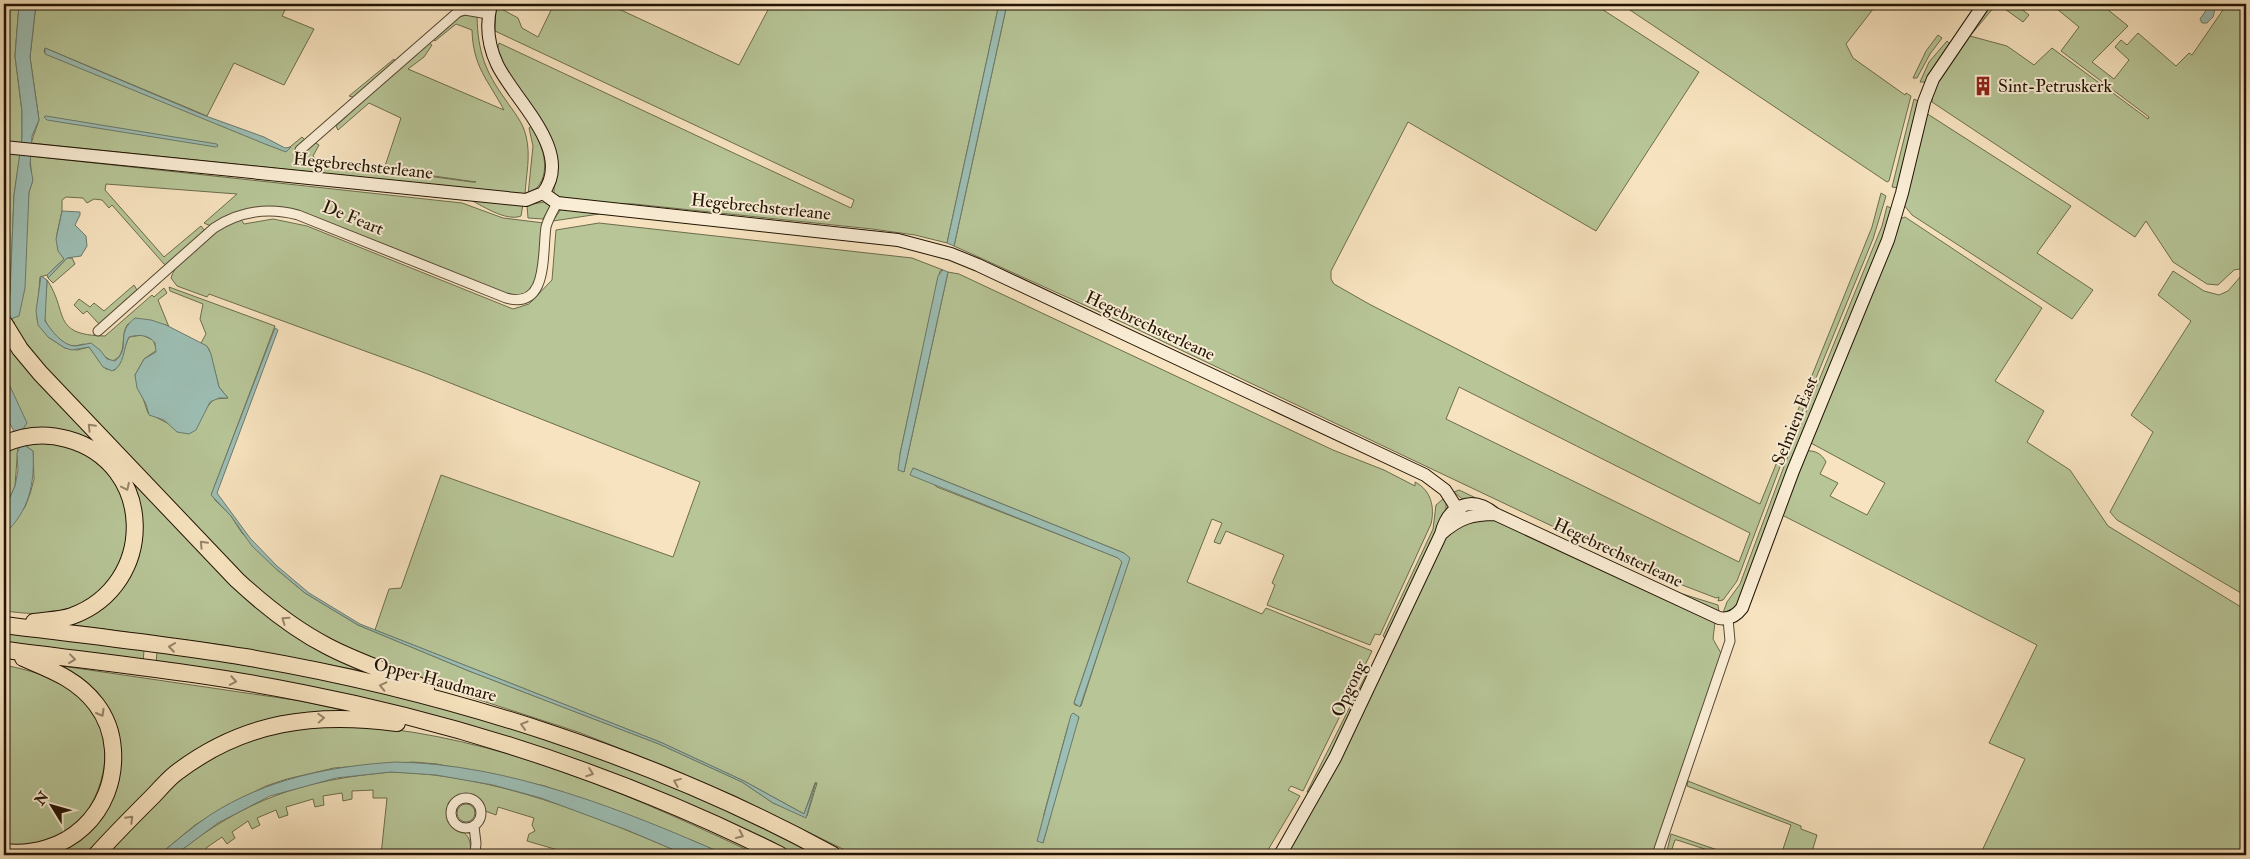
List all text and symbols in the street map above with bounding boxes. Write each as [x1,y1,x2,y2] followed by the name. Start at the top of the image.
[1972,75,1994,97] building icon: Sint-Petruskerk
[1998,75,2112,98] place label: Sint-Petruskerk
[292,147,435,185] street label: Hegebrechsterleane
[690,188,833,226] street label: Hegebrechsterleane
[319,195,387,241] street label: De Feart
[1081,286,1219,366] street label: Hegebrechsterleane
[1767,373,1823,469] street label: Selmien East
[88,423,97,432] one-way arrow
[119,482,130,491] one-way arrow
[1549,513,1687,593] street label: Hegebrechsterleane
[200,541,209,550] one-way arrow
[282,617,291,626] one-way arrow
[168,642,177,652] one-way arrow
[371,652,500,708] street label: Opper Haudmare
[69,653,77,664] one-way arrow
[1326,656,1372,721] street label: Opgong
[229,675,238,685] one-way arrow
[379,681,388,692] one-way arrow
[95,707,105,716] one-way arrow
[317,713,325,724] one-way arrow
[521,720,529,730] one-way arrow
[585,767,593,777] one-way arrow
[673,777,682,788] one-way arrow
[28,782,78,832] north arrow
[31,788,53,809] text: N
[124,816,133,825] one-way arrow
[735,829,744,840] one-way arrow

